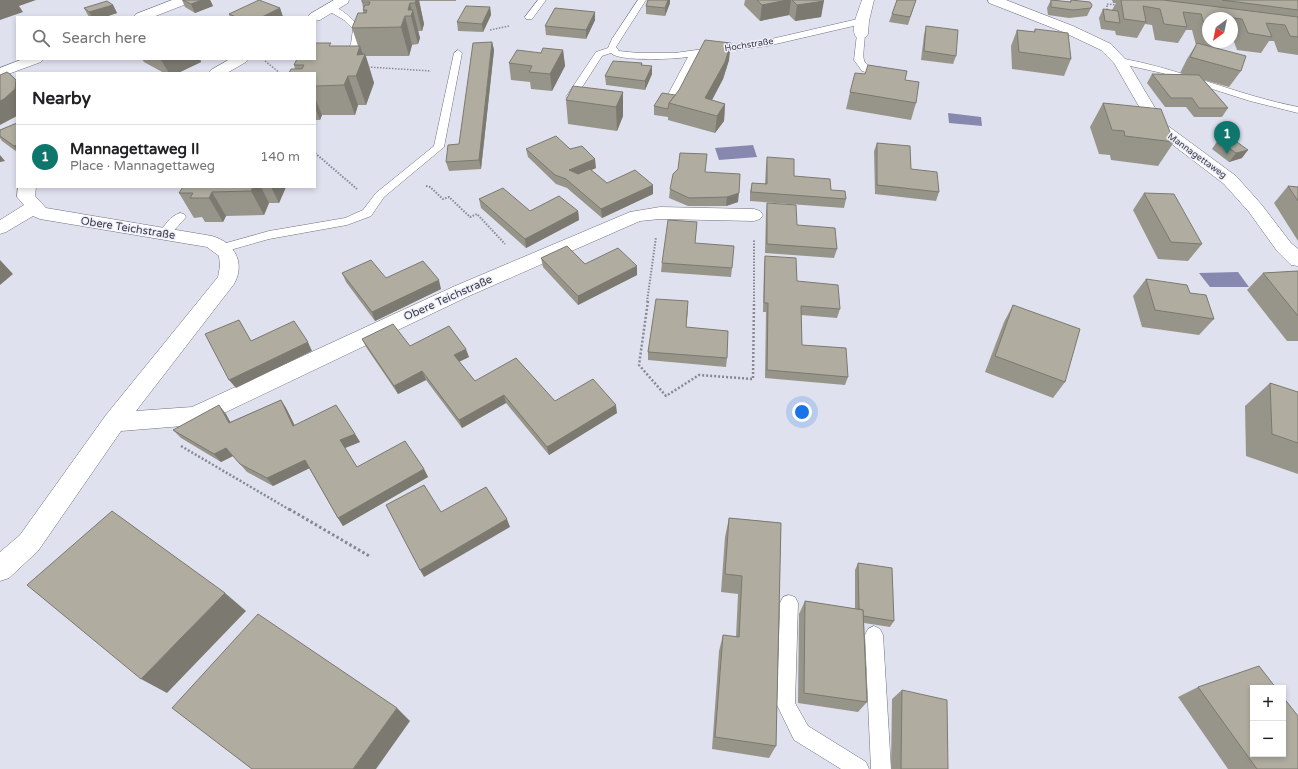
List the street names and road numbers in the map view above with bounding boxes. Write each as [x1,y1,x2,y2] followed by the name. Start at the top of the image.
[724,36,774,54] street label: Hochstraße
[1165,131,1229,181] street label: Mannagettaweg
[80,214,176,242] street label: Obere Teichstraße
[402,273,494,323] street label: Obere Teichstraße

